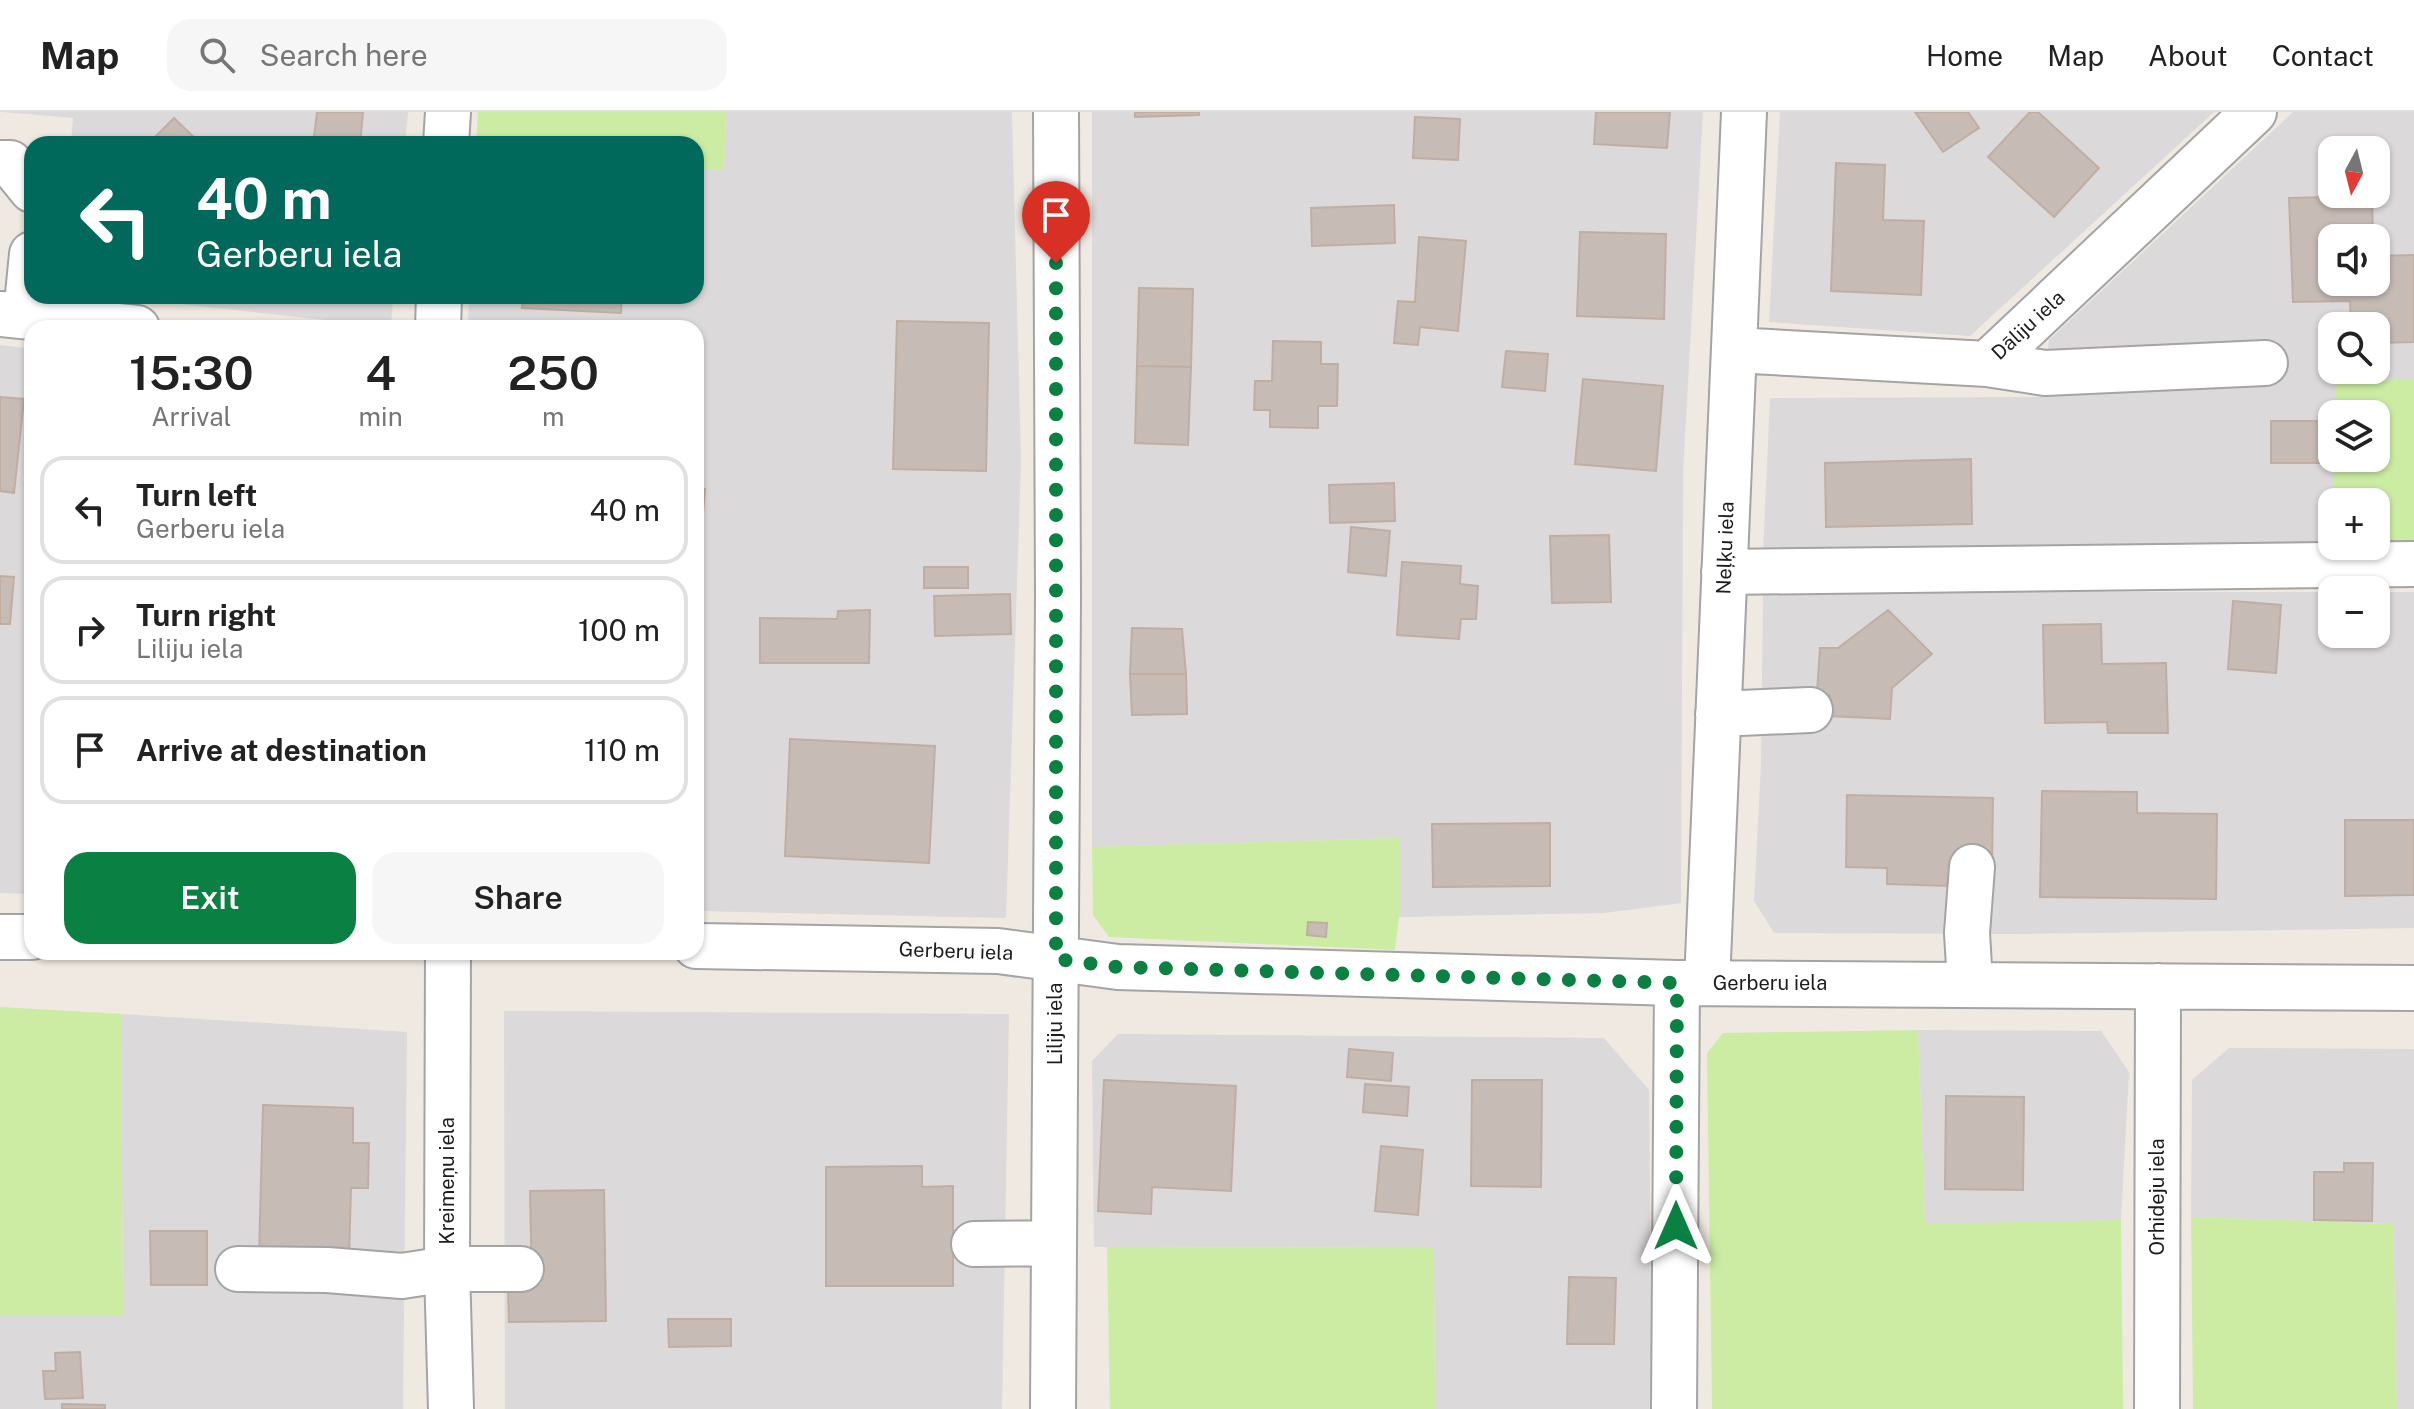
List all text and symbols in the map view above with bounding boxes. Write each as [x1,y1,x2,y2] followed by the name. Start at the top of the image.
[167,19,727,91] search box
[40,33,119,78] text: Map
[195,33,239,77] icon: search
[259,37,428,73] text: Search here
[1926,39,2003,72] text: Home
[2047,39,2104,72] text: Map
[2148,39,2228,72] text: About
[2272,39,2374,72] text: Contact
[2318,136,2390,208] north arrow
[2318,136,2390,648] map controls
[196,166,332,232] text: 40 m
[64,168,168,272] icon: left
[1022,181,1090,263] pin
[1034,193,1078,237] icon: arrive
[2318,224,2390,296] button: sound
[196,233,402,275] text: Gerberu iela
[1987,285,2069,365] street label: Dāliju iela
[2318,312,2390,384] button: search
[129,344,254,401] text: 15:30
[365,344,396,401] text: 4
[508,344,599,401] text: 250
[2318,400,2390,472] button: layers
[151,401,231,432] text: Arrival
[359,401,403,432] text: min
[542,401,565,432] text: m
[136,477,257,513] text: Turn left
[68,488,112,532] icon: left
[2318,488,2390,560] button: +
[590,492,660,528] text: 40 m
[1711,501,1739,595] street label: Neļķu iela
[136,513,285,544] text: Gerberu iela
[2318,576,2390,648] button: −
[136,597,276,633] text: Turn right
[68,608,112,652] icon: right
[578,612,660,648] text: 100 m
[136,633,243,664] text: Liliju iela
[68,728,112,772] icon: arrive
[136,732,427,768] text: Arrive at destination
[584,732,660,768] text: 110 m
[64,852,356,944] button: Exit
[372,852,664,944] button: Share
[898,937,1014,965] street label: Gerberu iela
[1713,971,1827,995] street label: Gerberu iela
[1043,983,1067,1065] street label: Liliju iela
[435,1117,459,1245] street label: Kreimeņu iela
[2145,1138,2169,1256] street label: Orhideju iela
[1634,1184,1718,1268] position arrow

